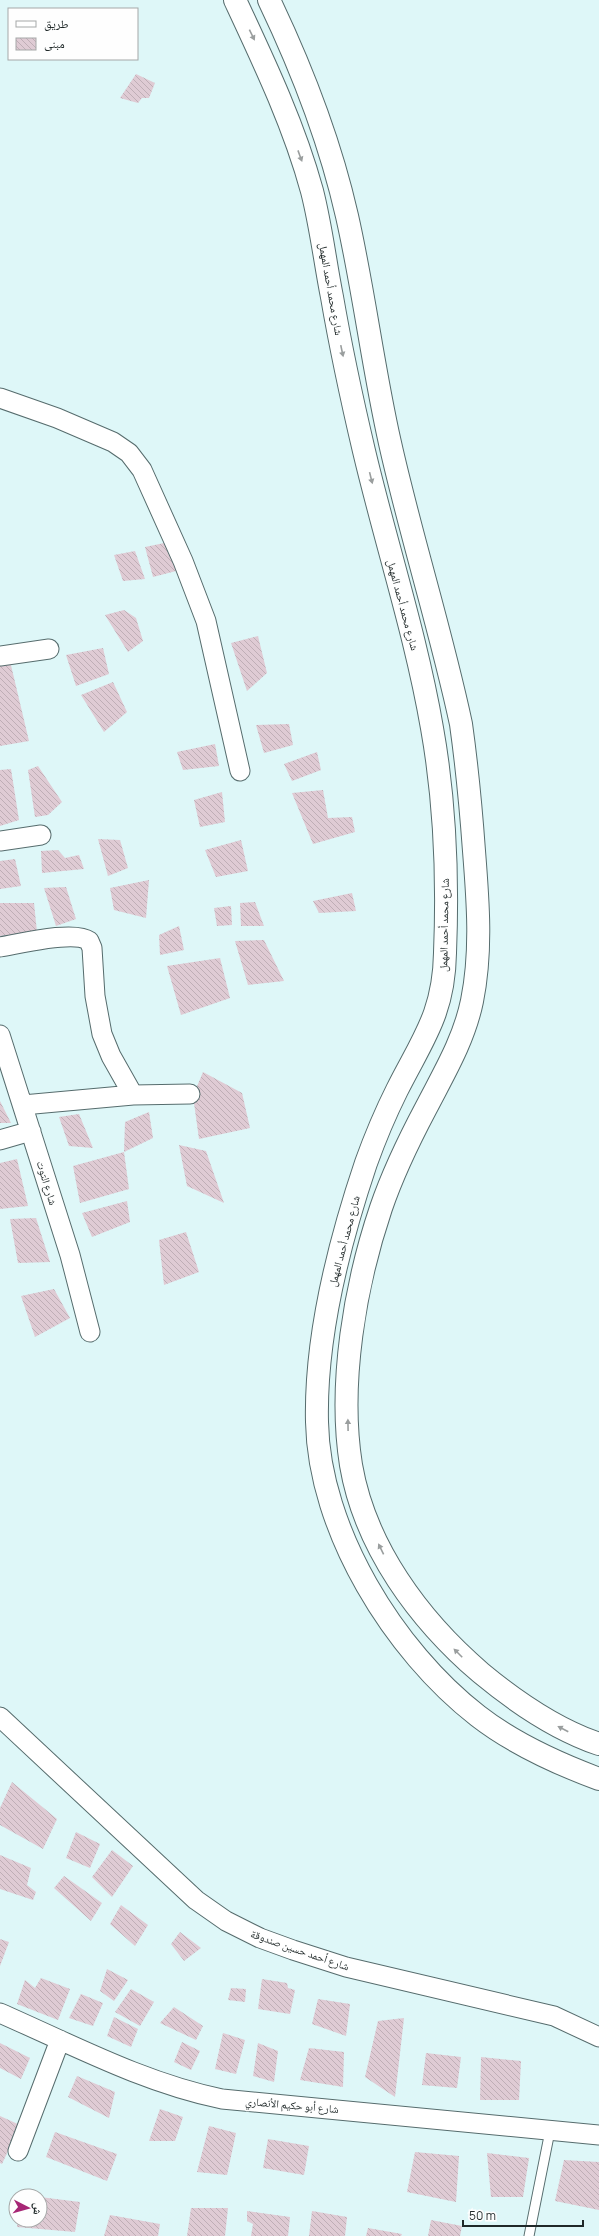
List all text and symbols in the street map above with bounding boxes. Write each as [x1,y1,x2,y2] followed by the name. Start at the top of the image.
[8,8,138,60] legend
[44,15,69,32] text: طريق
[249,29,255,41] one-way arrow
[44,35,65,52] text: مبنى
[298,150,304,162] one-way arrow
[316,241,347,336] street label: شارع محمد أحمد المهمل
[340,345,346,357] one-way arrow
[368,472,374,484] one-way arrow
[384,558,423,652] street label: شارع محمد أحمد المهمل
[435,878,452,972] street label: شارع محمد أحمد المهمل
[34,1159,61,1207] street label: شارع التوت
[324,1194,363,1288] street label: شارع محمد أحمد المهمل
[345,1419,352,1431] one-way arrow
[378,1543,384,1555] one-way arrow
[453,1648,463,1658] one-way arrow
[557,1726,569,1732] one-way arrow
[249,1926,351,1973] street label: شارع أحمد حسين صندوقة
[244,2093,339,2118] street label: شارع أبو حكيم الأنصاري
[8,2188,48,2228] north arrow
[29,2202,47,2216] text: ش
[463,2202,583,2228] scale bar
[469,2207,496,2224] text: 50 m

